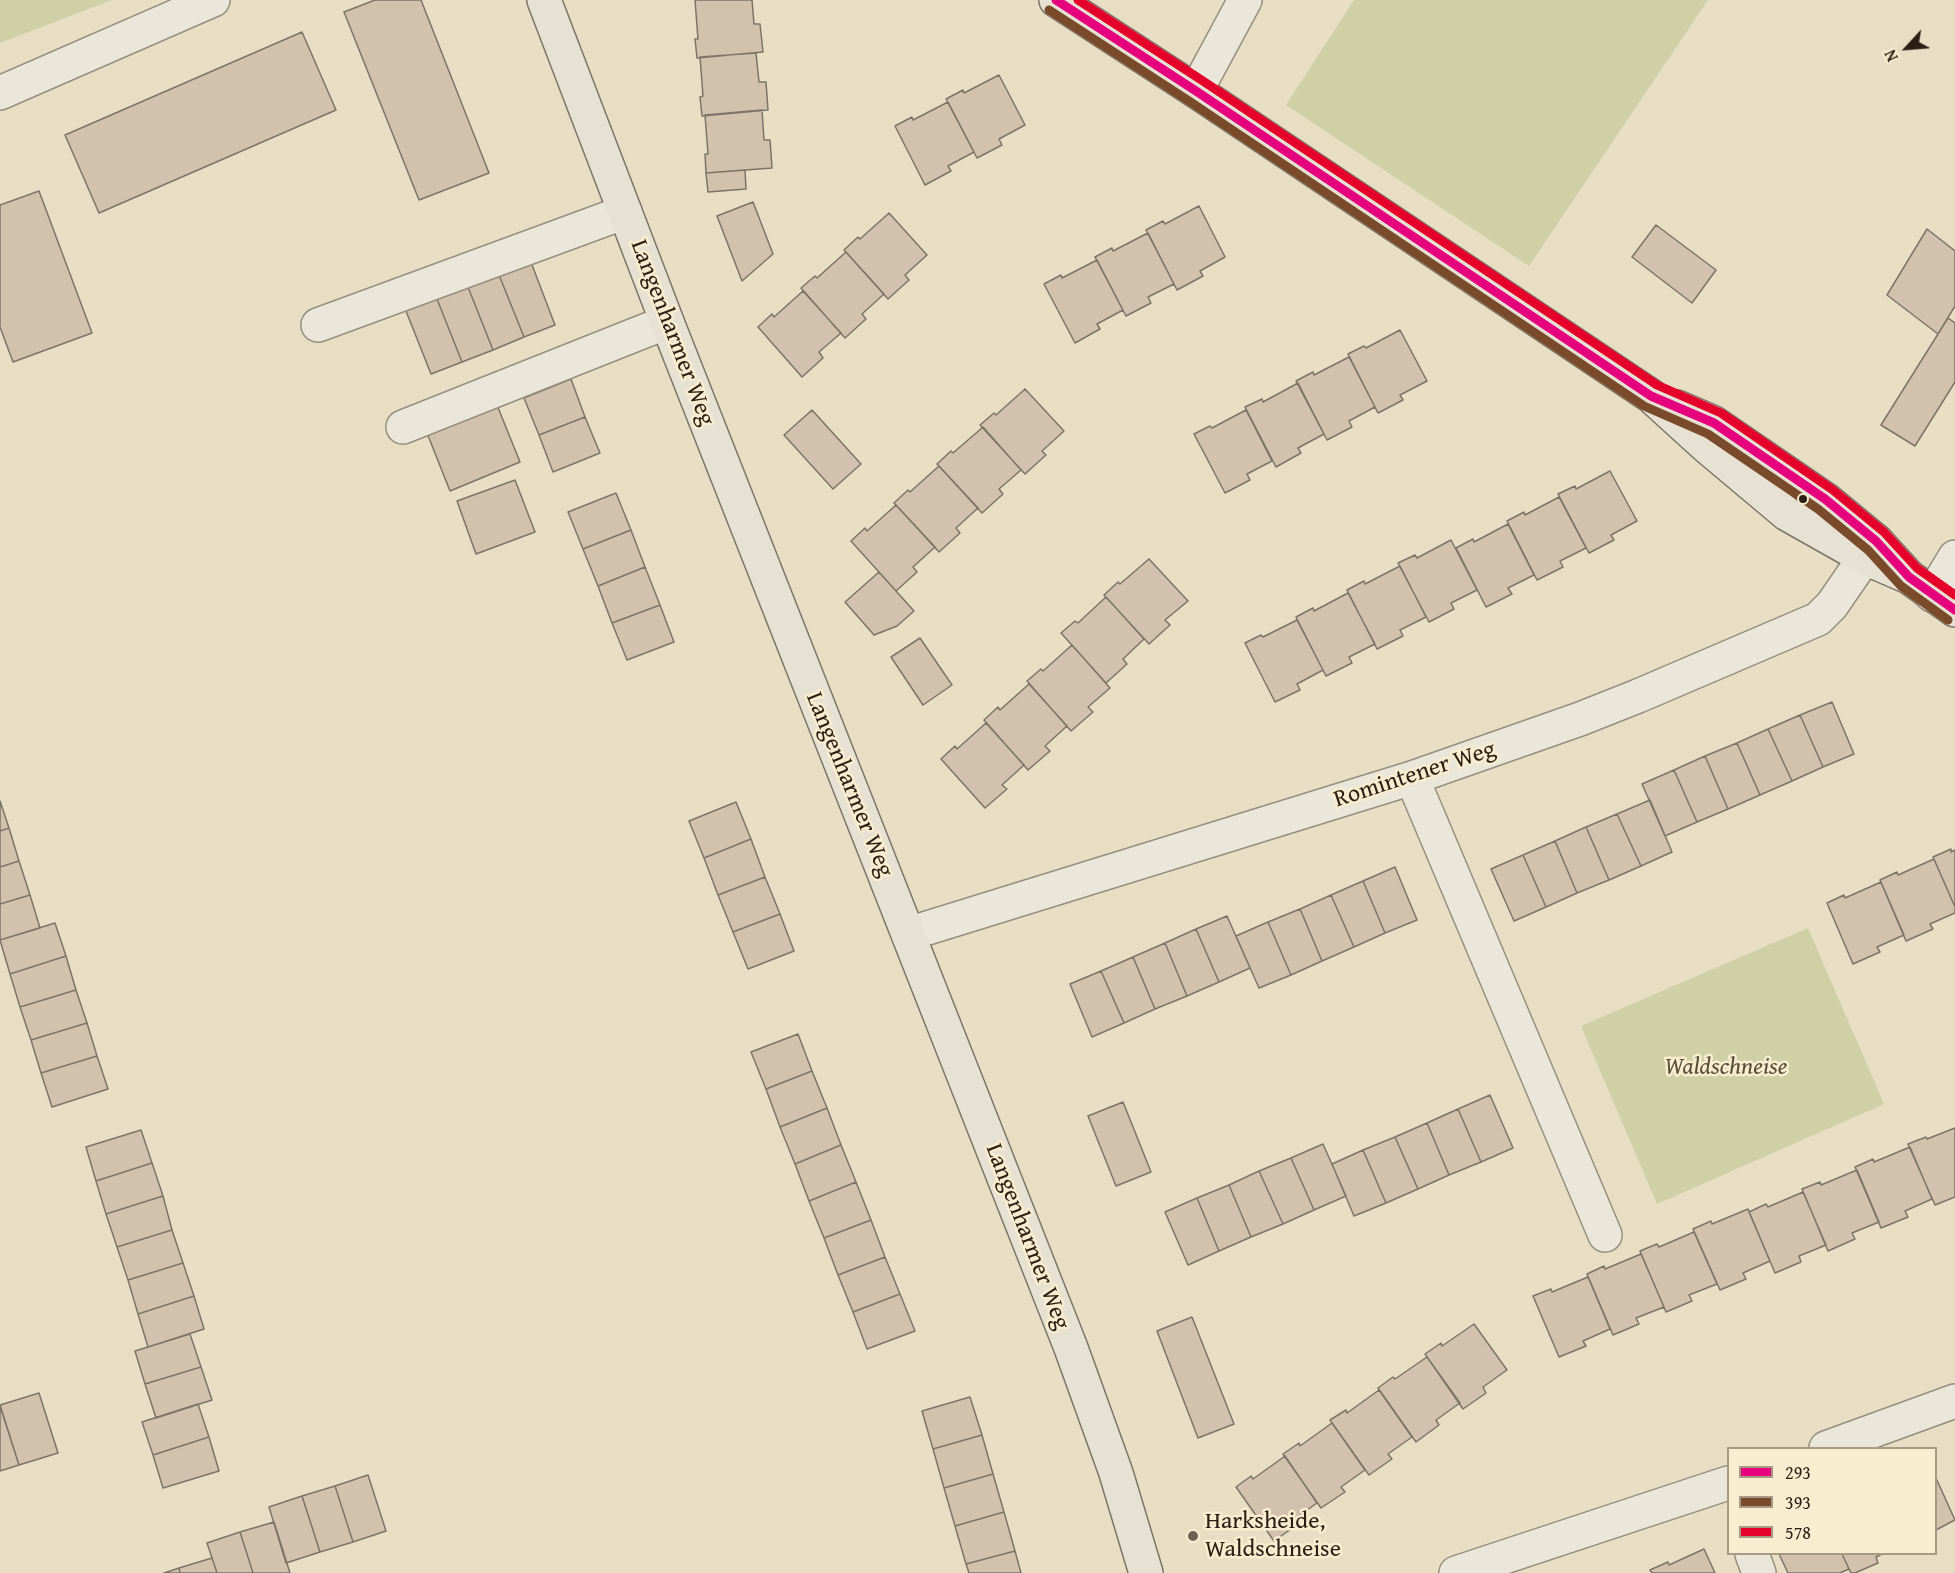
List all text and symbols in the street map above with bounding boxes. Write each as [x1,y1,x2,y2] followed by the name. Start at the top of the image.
[1877,18,1937,78] north arrow
[1878,46,1904,66] text: N
[623,236,721,430] street label: Langenharmer Weg
[1797,493,1809,505] unlabelled marker
[799,688,899,882] street label: Langenharmer Weg
[1331,735,1499,815] street label: Romintener Weg
[1665,1054,1787,1082] park label: Waldschneise
[978,1140,1076,1334] street label: Langenharmer Weg
[1727,1447,1937,1555] legend
[1785,1459,1811,1486] text: 293
[1785,1489,1811,1516] text: 393
[1205,1508,1341,1564] place label: Harksheide, Waldschneise
[1785,1519,1811,1546] text: 578
[1186,1529,1200,1543] marker: Harksheide, Waldschneise

